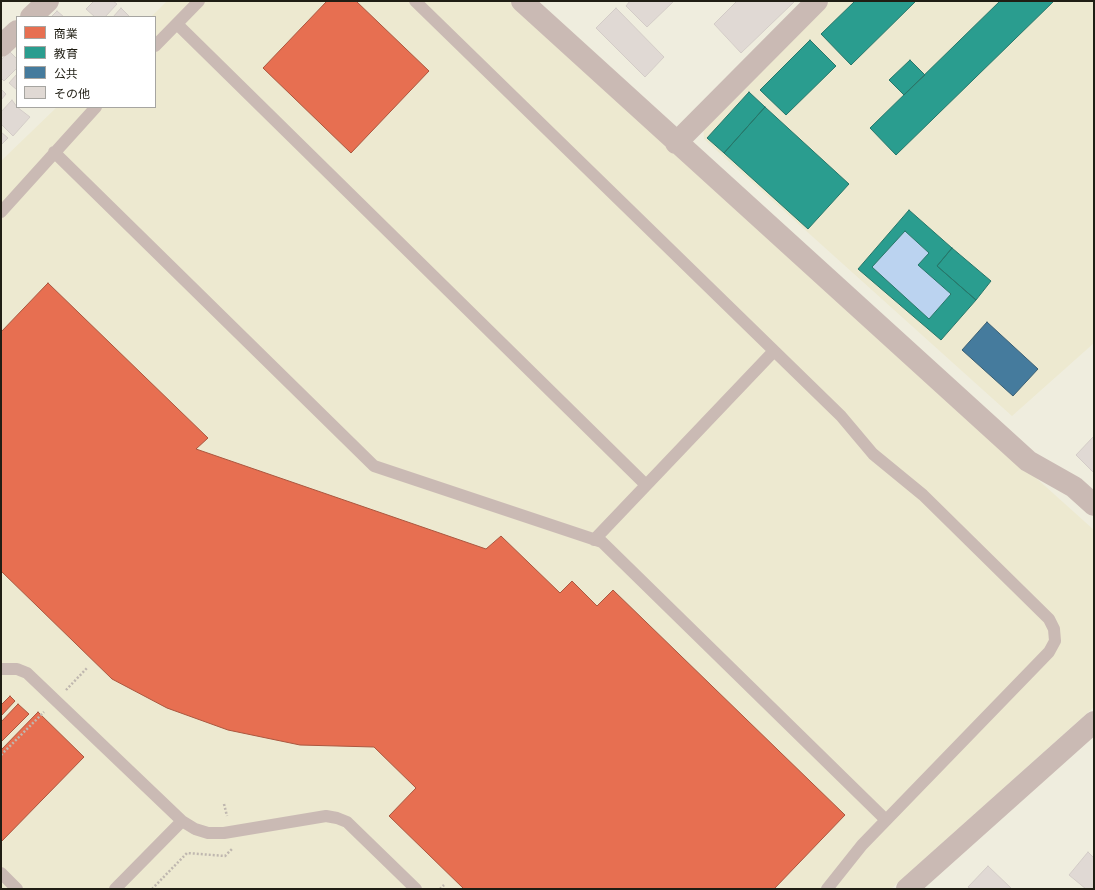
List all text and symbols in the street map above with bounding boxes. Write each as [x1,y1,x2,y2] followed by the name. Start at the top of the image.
[16,16,156,108] legend
[54,27,78,41] text: 商業
[54,47,78,61] text: 教育
[54,67,78,81] text: 公共
[54,87,90,101] text: その他

